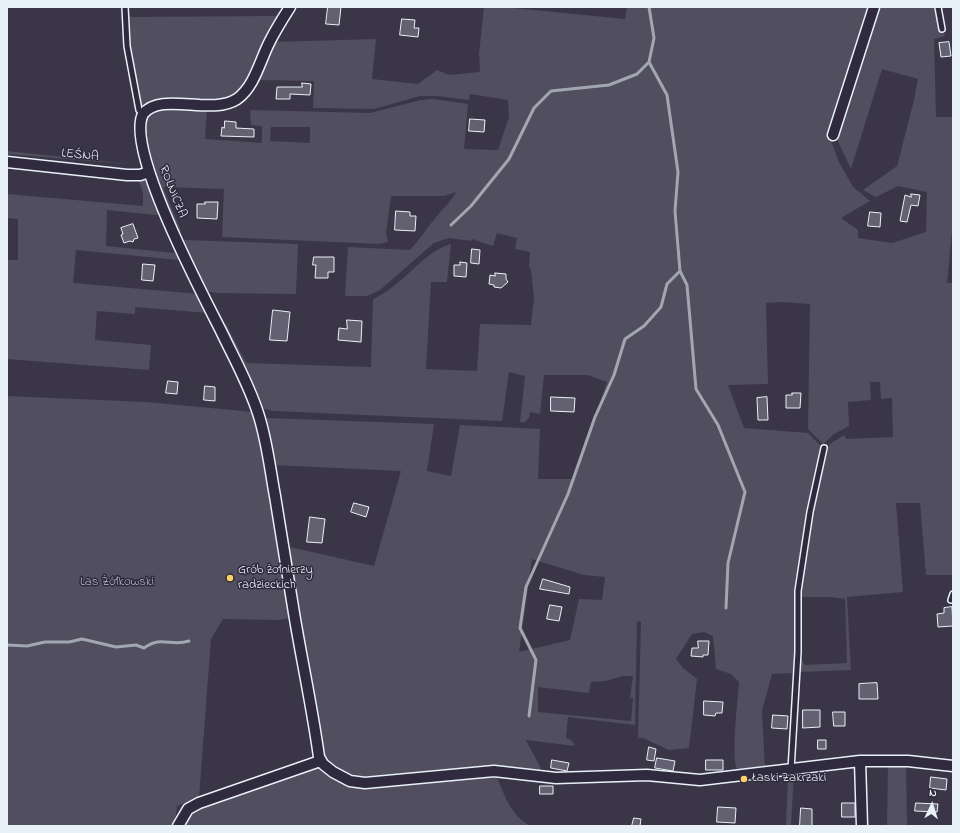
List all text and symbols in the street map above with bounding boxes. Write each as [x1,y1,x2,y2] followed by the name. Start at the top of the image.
[60,146,100,166] street label: LEŚNA
[154,164,190,220] street label: ROLNICZA
[238,563,313,594] place label: Grób żołnierzy radzieckich
[225,573,235,583] marker: Grób żołnierzy radzieckich
[80,575,154,591] park label: Las Żółkowski
[752,771,826,787] place label: Łaski Zakrzaki
[739,774,749,784] marker: Łaski Zakrzaki
[912,785,952,825] north arrow
[929,785,937,801] text: N

